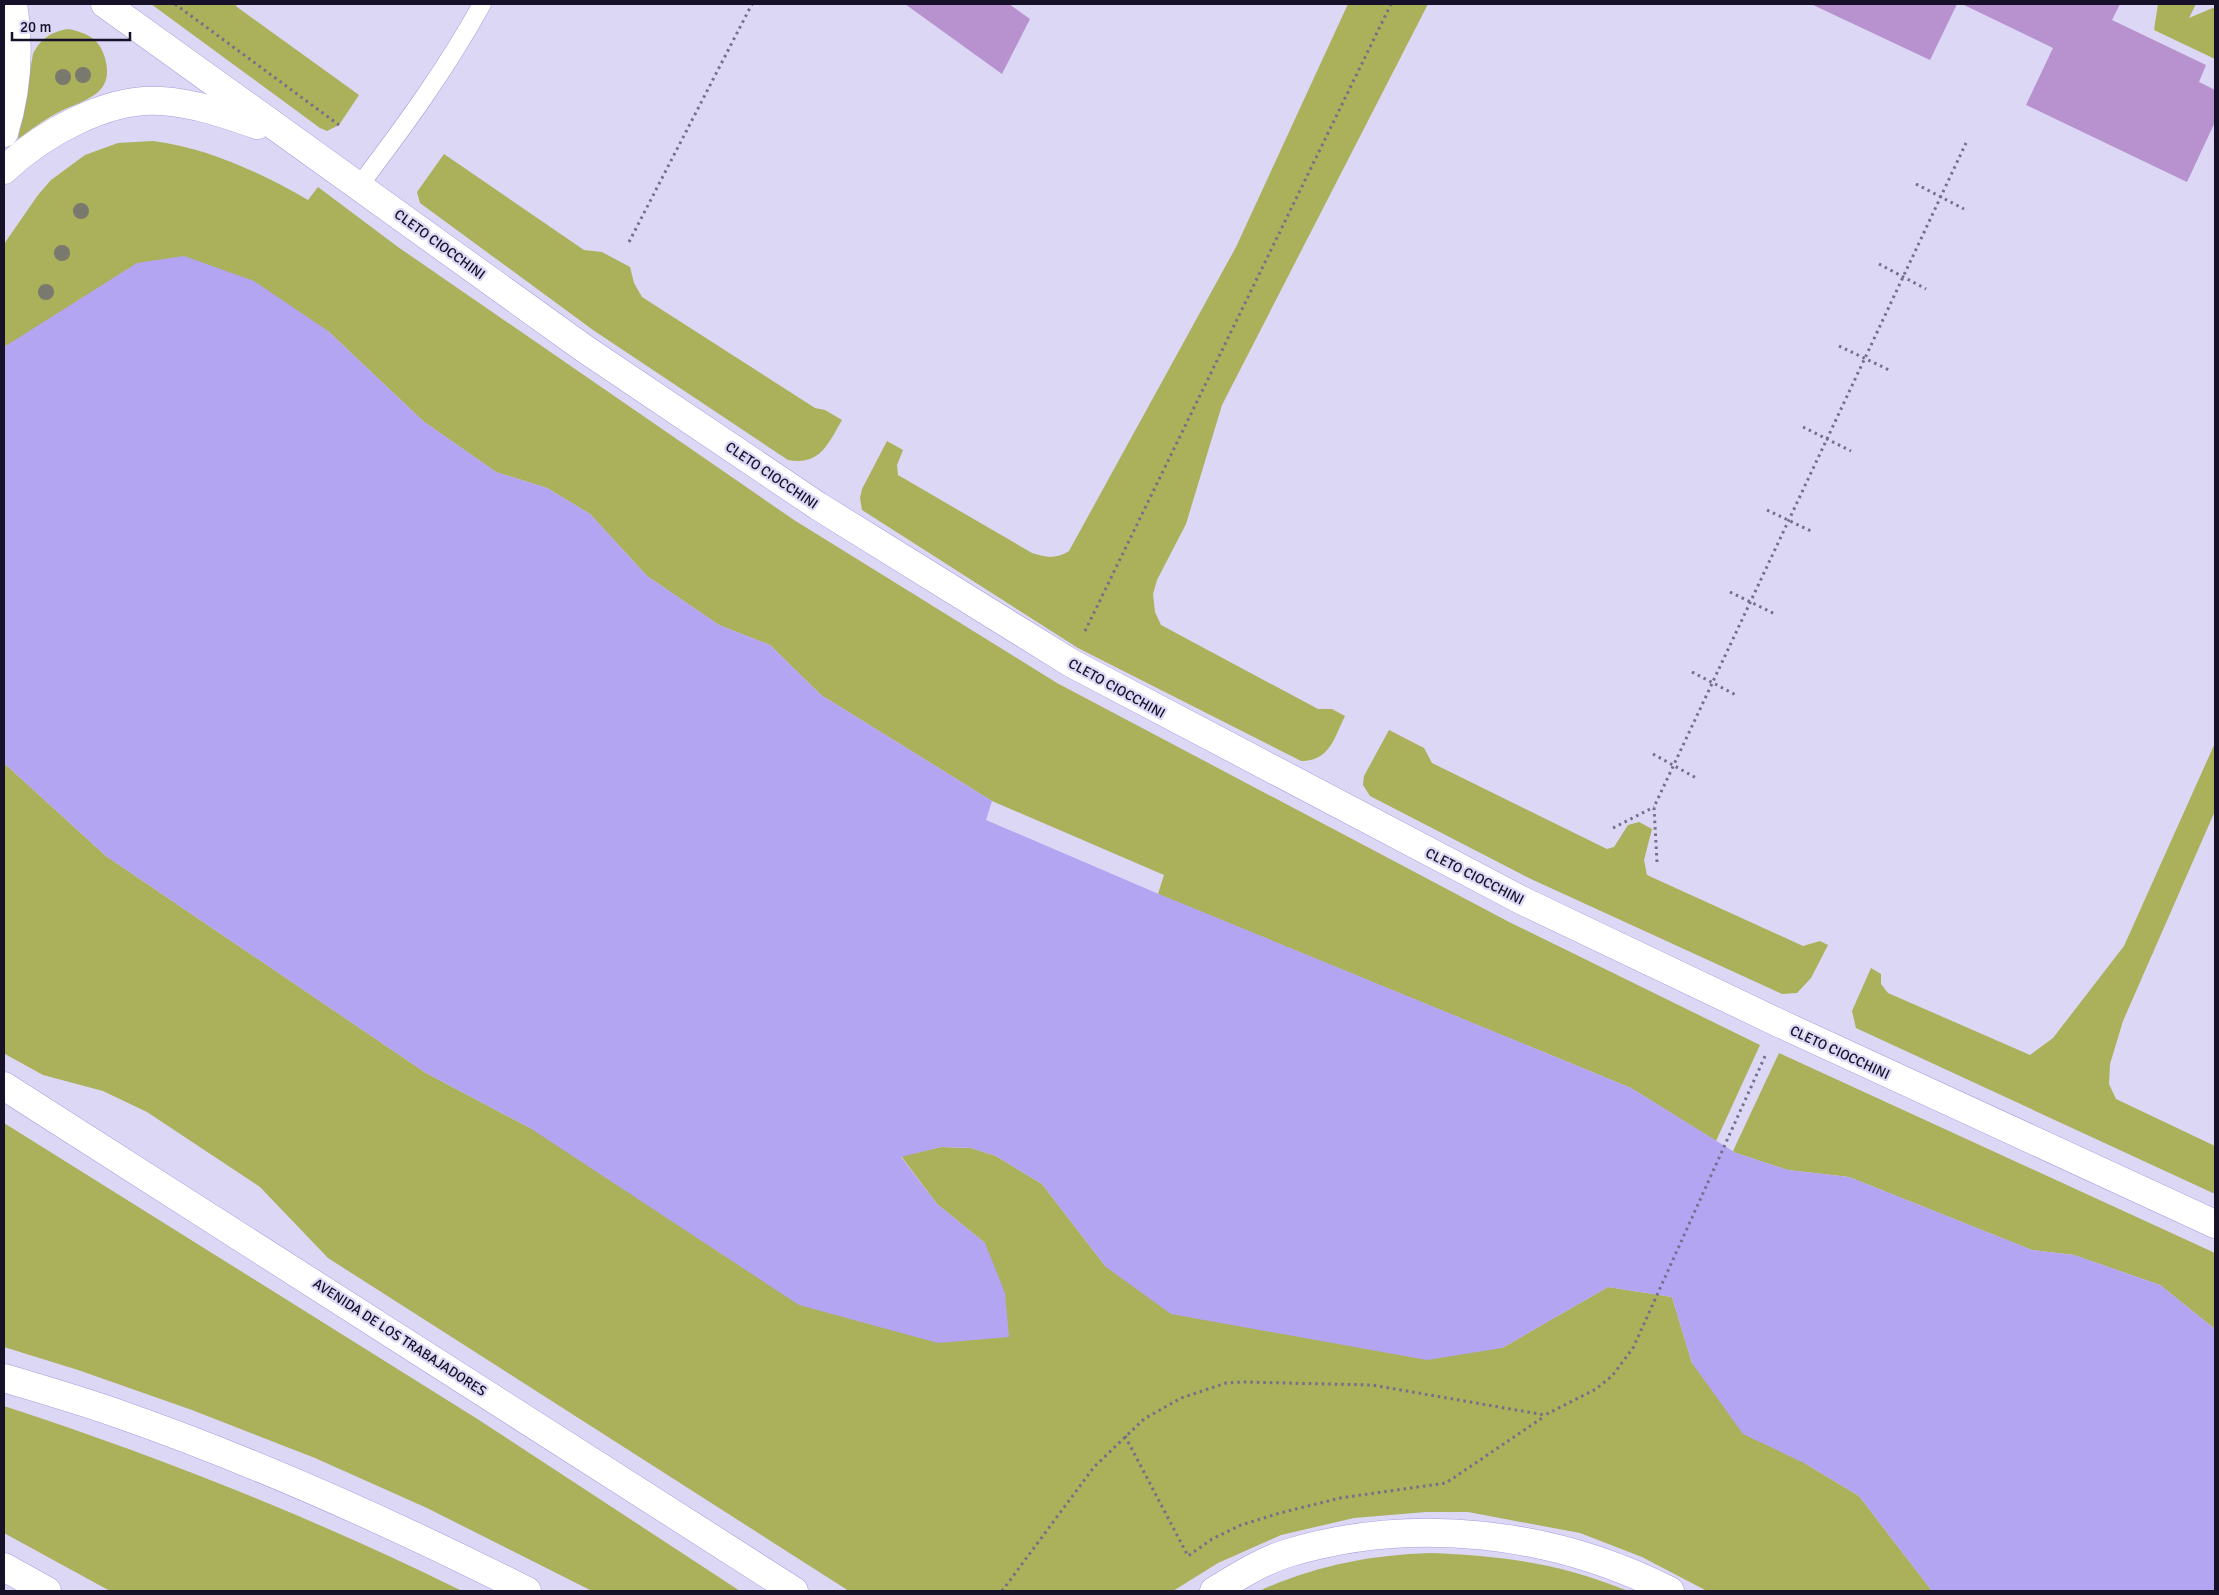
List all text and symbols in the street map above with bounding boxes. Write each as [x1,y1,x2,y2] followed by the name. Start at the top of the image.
[12,10,130,42] scale bar
[20,18,51,36] text: 20 m
[391,206,488,283] street label: CLETO CIOCCHINI
[722,438,821,513] street label: CLETO CIOCCHINI
[1065,655,1168,722] street label: CLETO CIOCCHINI
[1423,844,1527,909] street label: CLETO CIOCCHINI
[1787,1022,1892,1083] street label: CLETO CIOCCHINI
[310,1275,490,1400] street label: AVENIDA DE LOS TRABAJADORES

